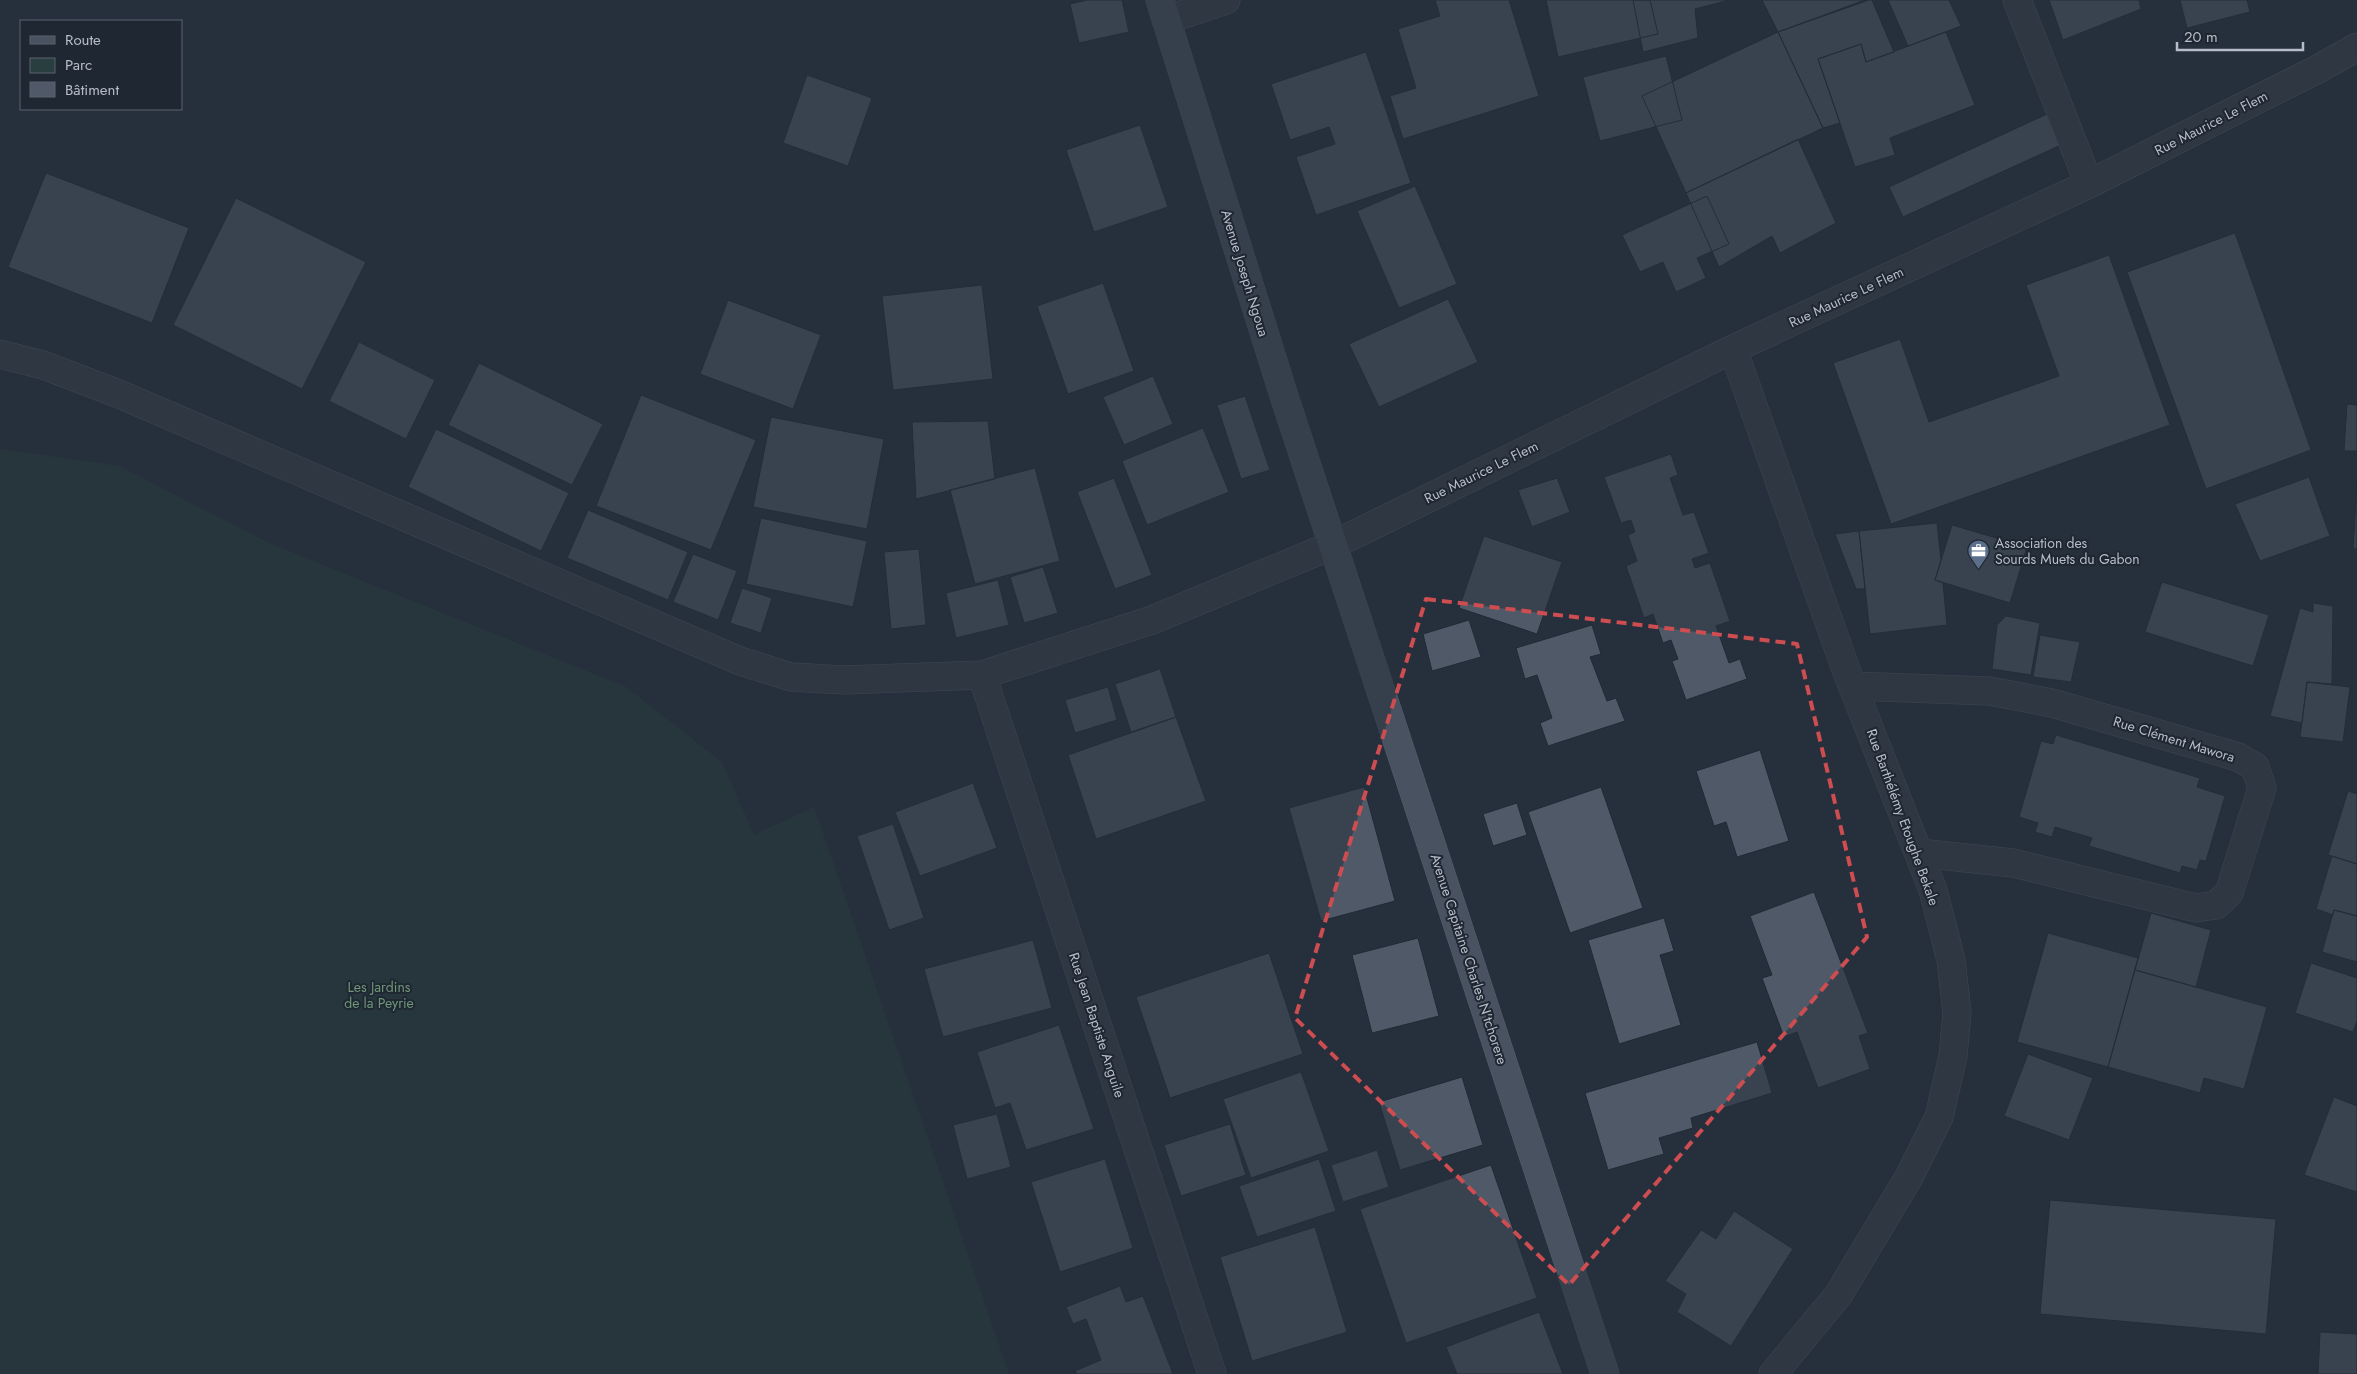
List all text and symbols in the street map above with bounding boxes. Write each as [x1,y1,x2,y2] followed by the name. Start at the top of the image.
[20,20,182,110] legend
[2177,20,2303,52] scale bar
[2184,26,2218,48] text: 20 m
[65,29,101,51] text: Route
[65,54,92,76] text: Parc
[65,79,119,101] text: Bâtiment
[2151,86,2271,160] street label: Rue Maurice Le Flem
[1216,207,1274,339] street label: Avenue Joseph Ngoua
[1785,262,1907,332] street label: Rue Maurice Le Flem
[1421,436,1541,508] street label: Rue Maurice Le Flem
[1995,533,2139,569] place label: Association des Sourds Muets du Gabon
[1967,539,1991,570] office icon: Association des Sourds Muets du Gabon
[2111,711,2237,767] street label: Rue Clément Mawora
[1862,726,1944,908] street label: Rue Barthélémy Etoughe Bekale
[1425,851,1513,1067] street label: Avenue Capitaine Charles N'tchorere
[1064,950,1130,1100] street label: Rue Jean Baptiste Anguile
[344,977,414,1013] park label: Les Jardins de la Peyrie

